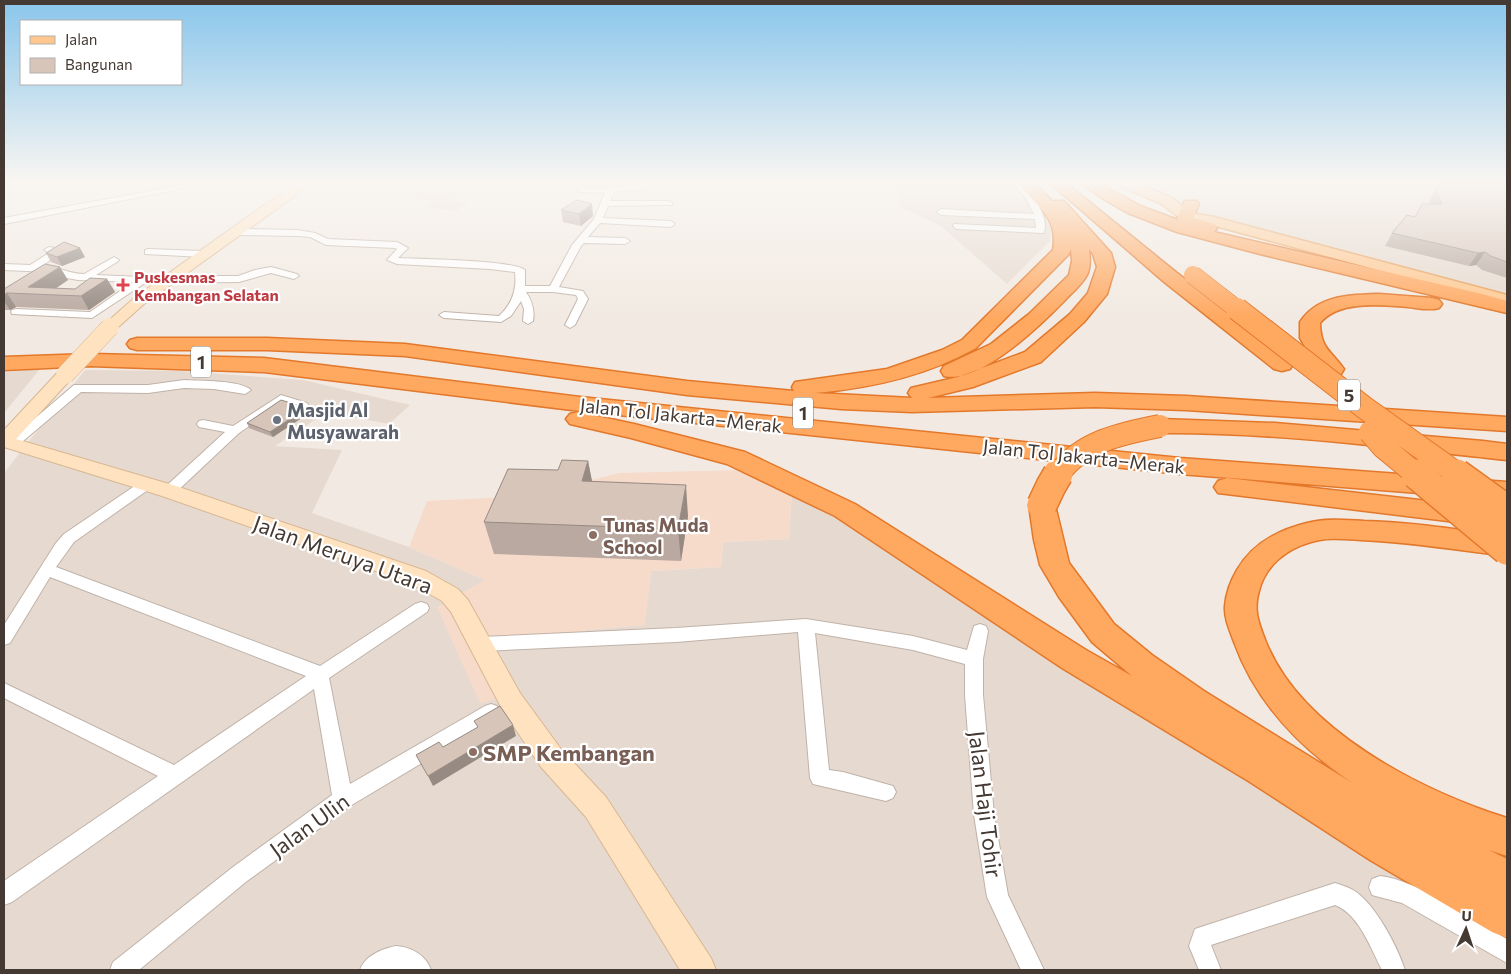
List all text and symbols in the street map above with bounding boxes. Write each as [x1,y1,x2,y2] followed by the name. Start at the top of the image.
[20,20,182,85] legend
[65,30,97,48] text: Jalan
[65,55,133,73] text: Bangunan
[134,267,279,304] place label: Puskesmas Kembangan Selatan
[116,278,130,292] marker: Puskesmas Kembangan Selatan
[191,347,211,378] road number: 1
[1338,380,1360,410] road number: 5
[579,393,783,437] street label: Jalan Tol Jakarta–Merak
[287,398,399,443] place label: Masjid Al Musyawarah
[793,398,813,428] road number: 1
[271,414,283,426] marker: Masjid Al Musyawarah
[982,434,1186,478] street label: Jalan Tol Jakarta–Merak
[250,509,436,599] street label: Jalan Meruya Utara
[603,513,709,558] place label: Tunas Muda School
[587,529,599,541] marker: Tunas Muda School
[964,729,1008,879] street label: Jalan Haji Tohir
[483,739,655,766] place label: SMP Kembangan
[467,746,479,758] marker: SMP Kembangan
[264,787,354,863] street label: Jalan Ulin
[1441,904,1491,954] north arrow
[1461,907,1472,924] text: U

